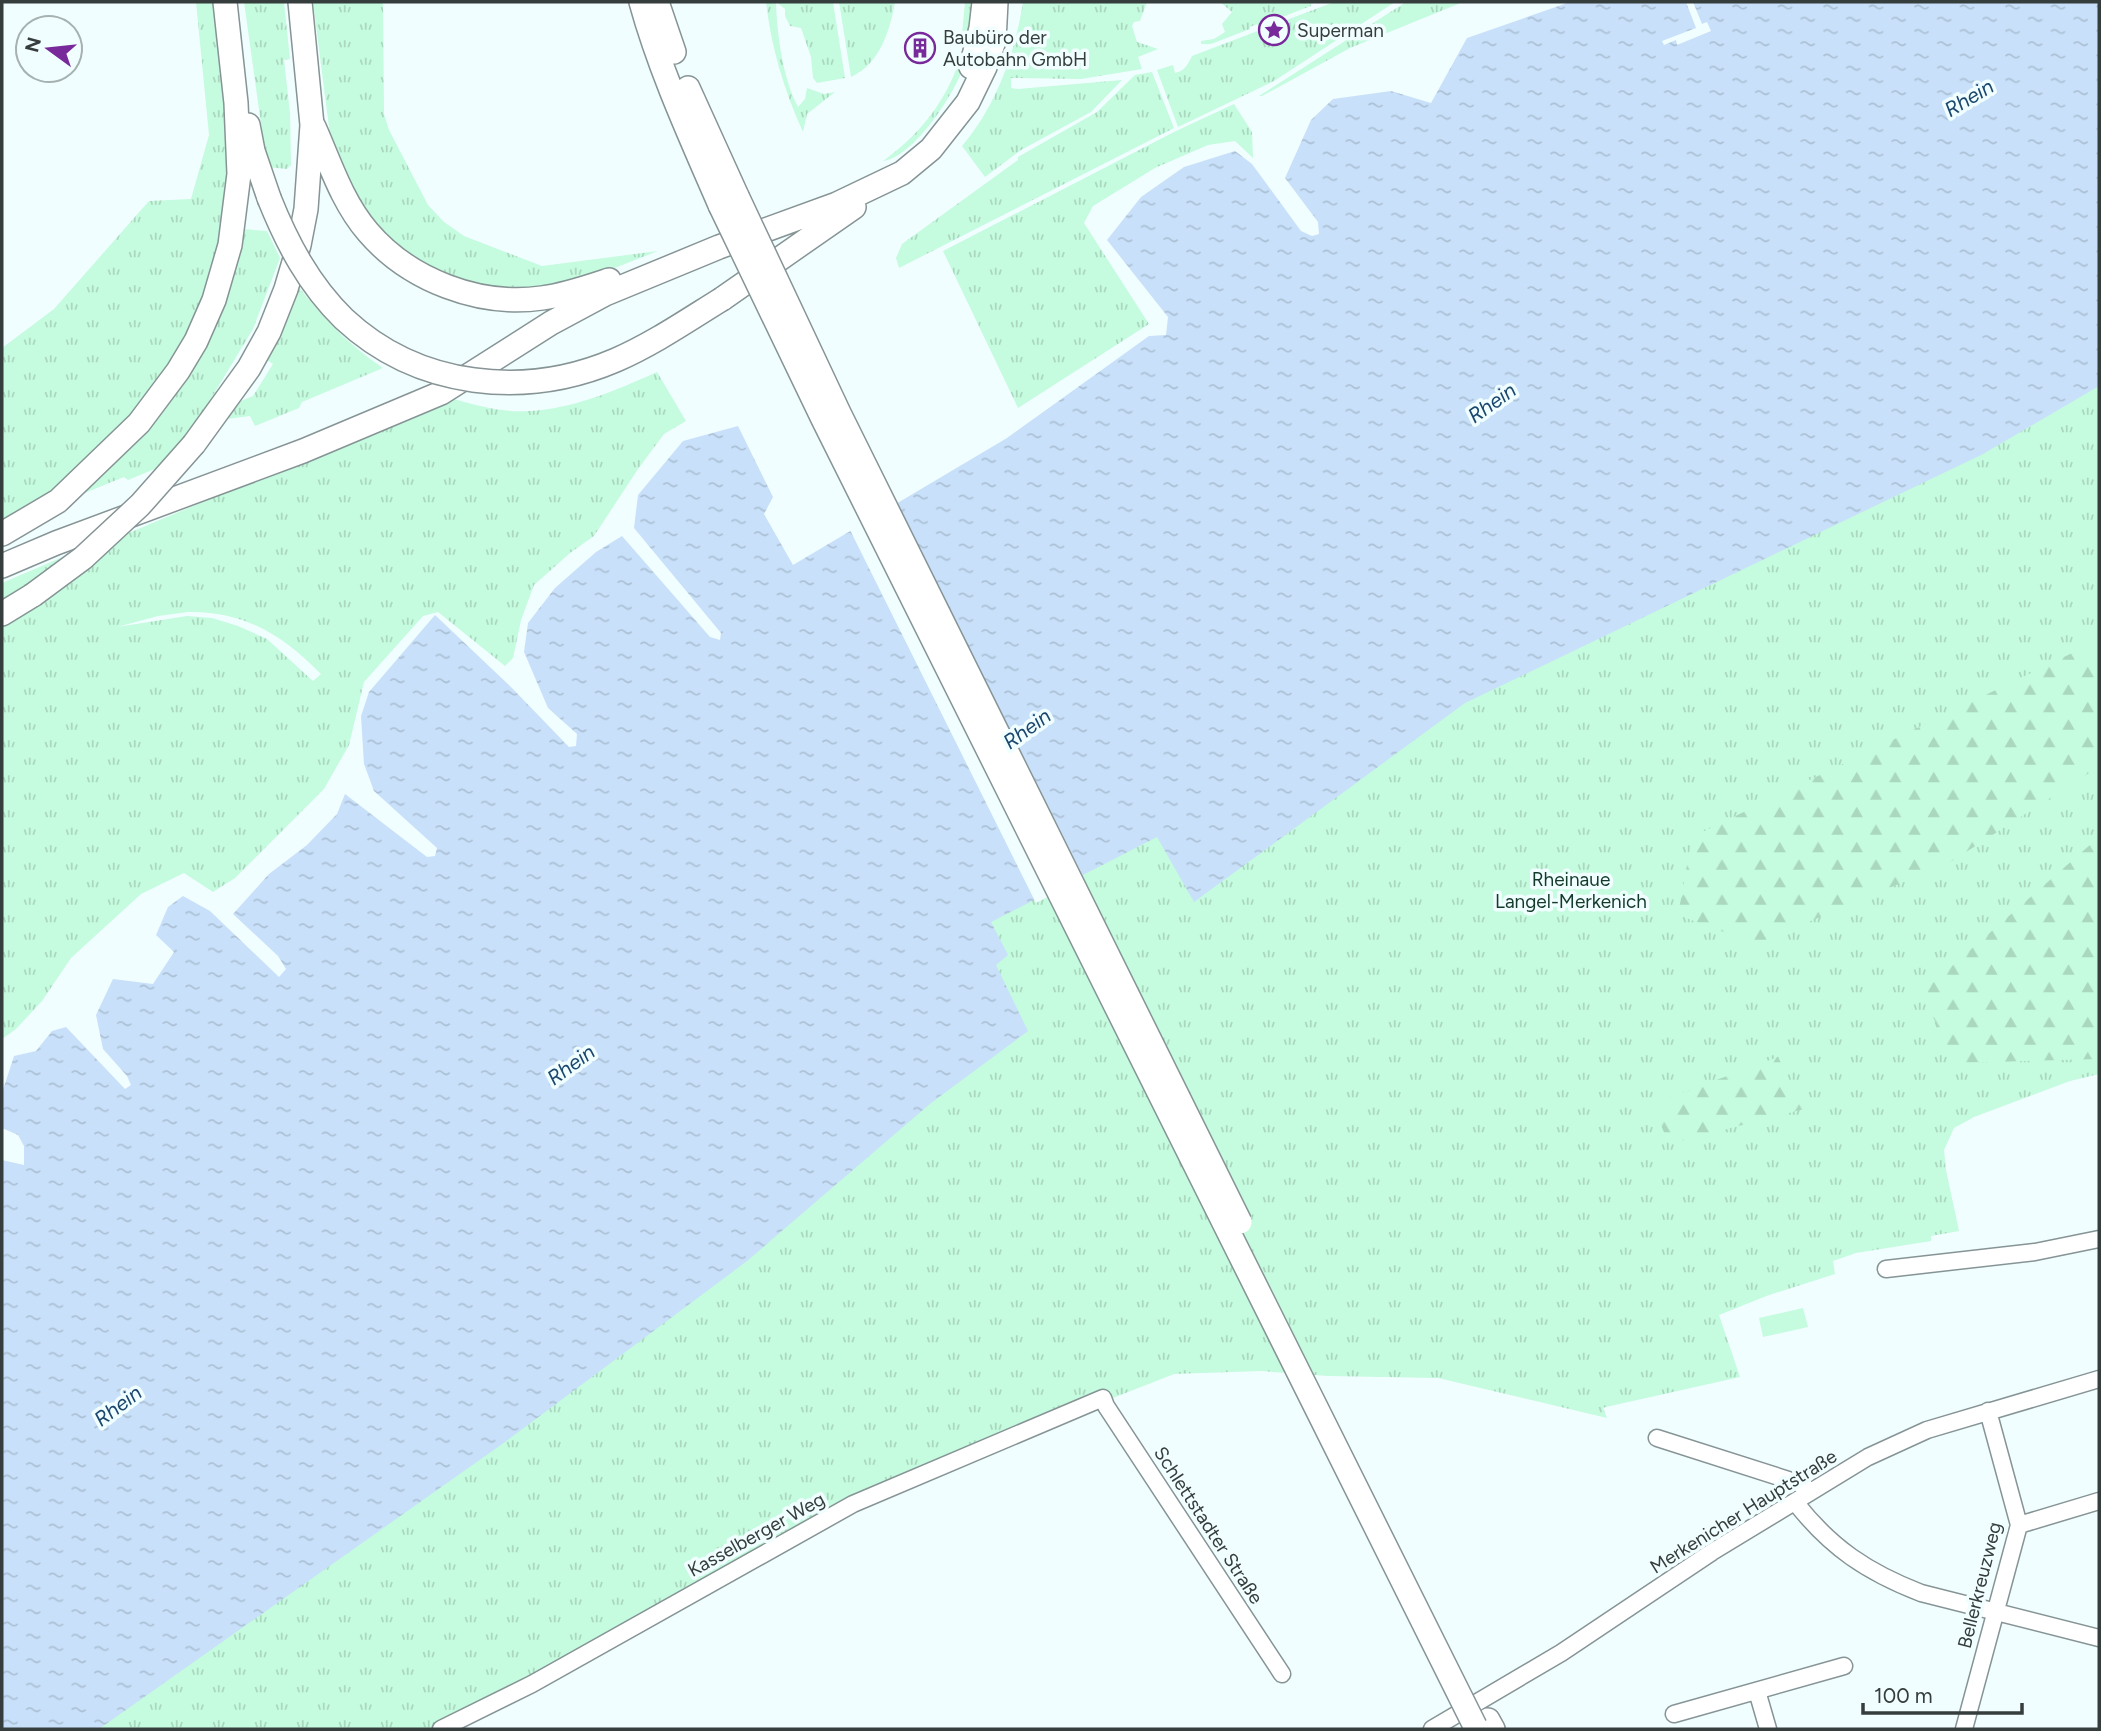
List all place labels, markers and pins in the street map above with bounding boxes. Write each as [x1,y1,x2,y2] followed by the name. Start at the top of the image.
[1257,13,1291,47] place icon: Superman
[1297,19,1384,42] place label: Superman
[943,26,1087,71] place label: Baubüro der Autobahn GmbH
[903,31,937,65] building icon: Baubüro der Autobahn GmbH

